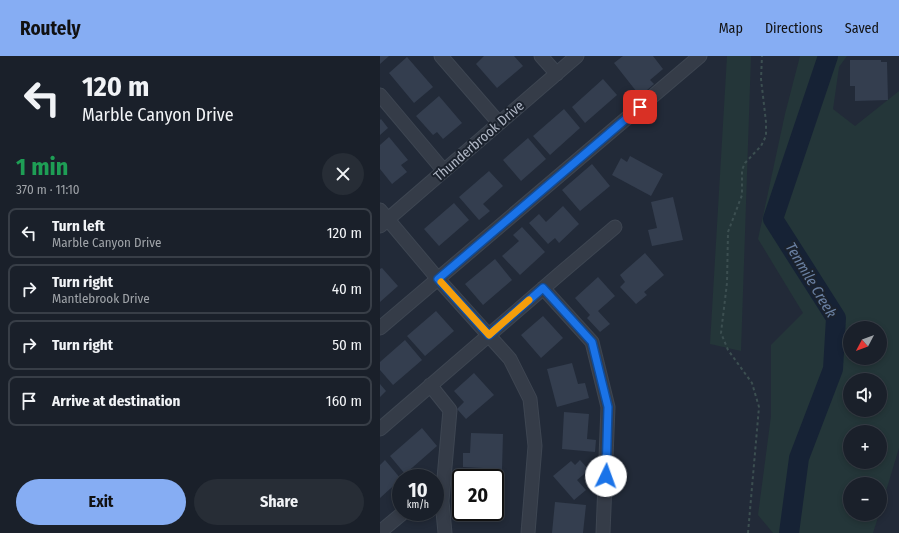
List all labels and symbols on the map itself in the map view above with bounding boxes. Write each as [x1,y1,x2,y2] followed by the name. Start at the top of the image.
[623,90,657,124] pin
[430,97,528,185] street label: Thunderbrook Drive
[782,239,841,321] water label: Tenmile Creek
[843,321,887,365] north arrow
[585,455,627,497] position arrow
[452,469,504,521] speed limit sign: 20

